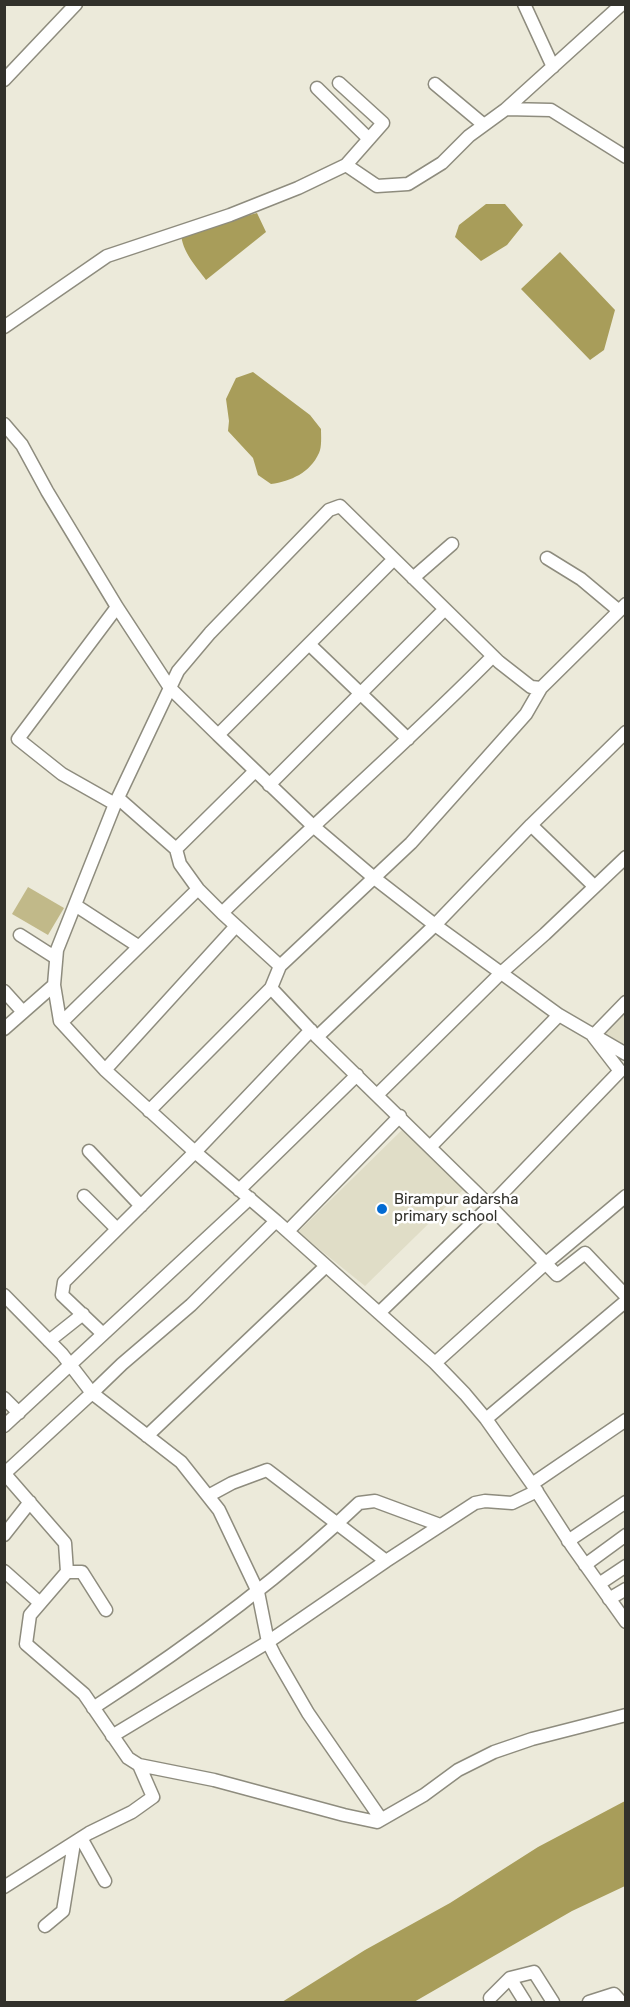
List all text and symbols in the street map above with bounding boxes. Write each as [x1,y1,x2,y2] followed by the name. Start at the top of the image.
[394,1191,518,1226] place label: Birampur adarsha primary school
[375,1202,389,1216] marker: Birampur adarsha primary school

